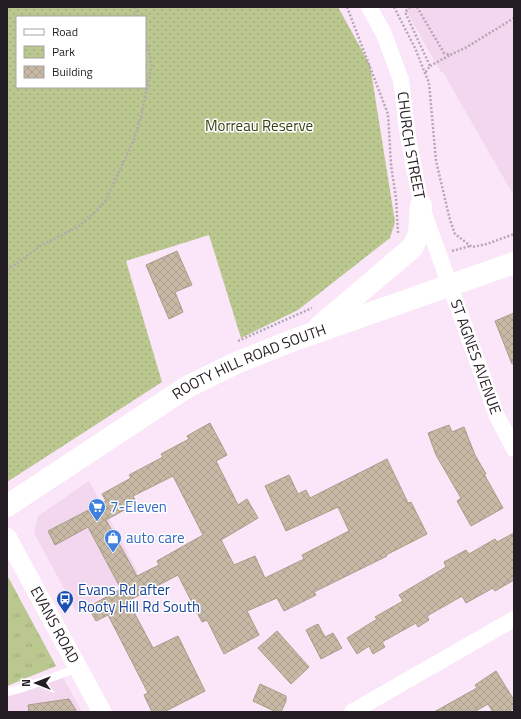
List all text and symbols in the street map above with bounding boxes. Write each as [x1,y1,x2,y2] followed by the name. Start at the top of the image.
[16,16,146,88] legend
[52,22,78,41] text: Road
[52,42,75,61] text: Park
[52,62,93,81] text: Building
[392,90,432,201] street label: CHURCH STREET
[205,114,313,137] park label: Morreau Reserve
[445,296,507,417] street label: ST AGNES AVENUE
[167,318,329,405] street label: ROOTY HILL ROAD SOUTH
[110,495,167,518] place label: 7-Eleven
[87,497,107,522] supermarket icon: 7-Eleven
[126,526,185,549] place label: auto care
[103,528,123,553] shop icon: auto care
[78,578,200,618] place label: Evans Rd after Rooty Hill Rd South
[25,582,85,667] street label: EVANS ROAD
[55,589,75,614] bus stop icon: Evans Rd after Rooty Hill Rd South
[16,663,56,703] north arrow
[18,679,34,687] text: N

